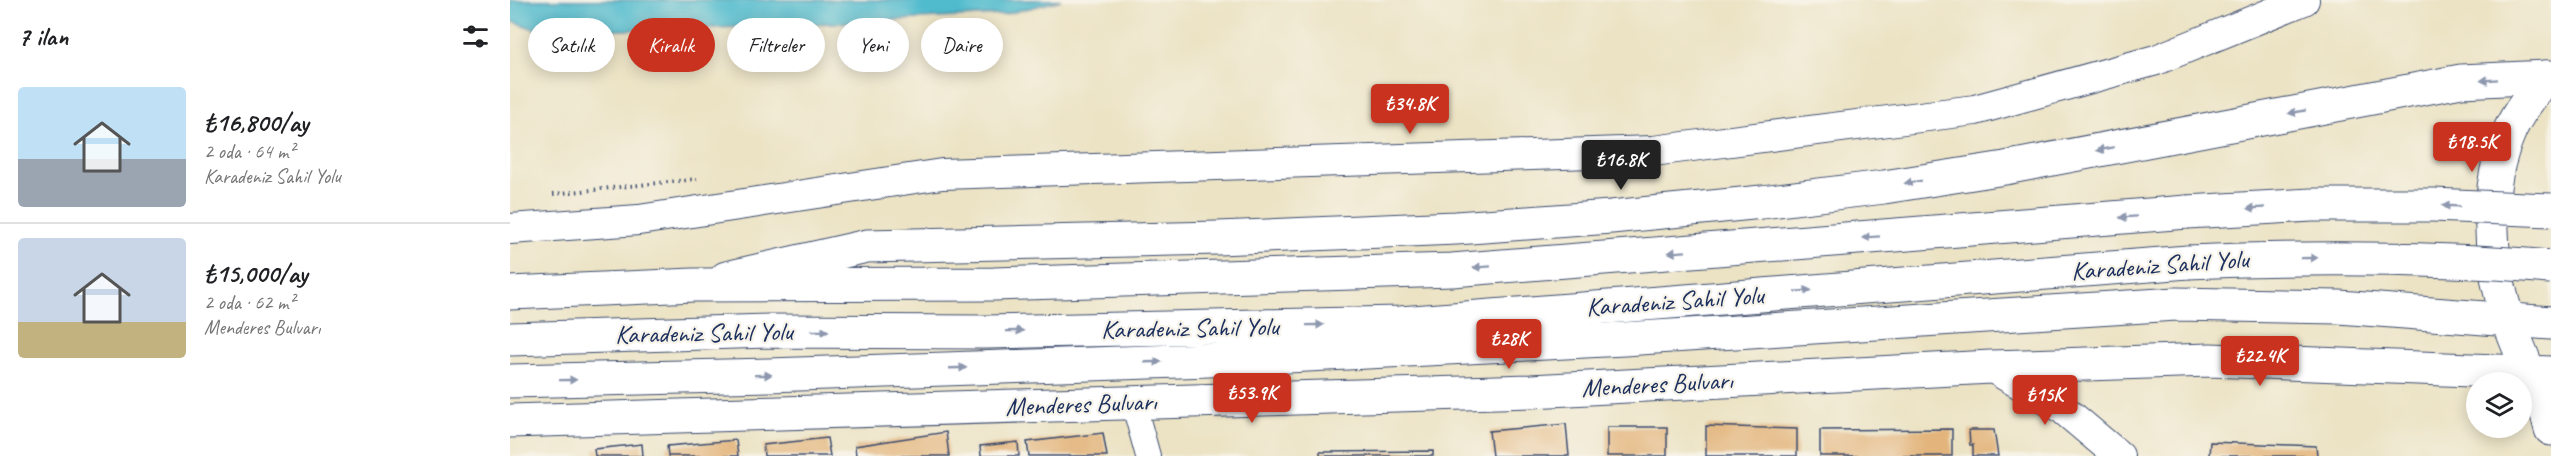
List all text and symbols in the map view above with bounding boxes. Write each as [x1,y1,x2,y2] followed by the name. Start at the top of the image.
[528,18,615,72] chip: Satılık
[627,18,715,72] chip: Kiralık
[727,18,825,72] chip: Filtreler
[837,18,909,72] chip: Yeni
[921,18,1003,72] chip: Daire
[18,20,68,53] text: 7 ilan
[459,20,492,53] icon: filters
[2479,75,2498,84] one-way arrow
[1361,84,1459,135] pin: ₺34.8K
[1385,91,1435,116] text: ₺34.8K
[204,106,308,139] text: ₺16,800/ay
[2287,108,2306,117] one-way arrow
[66,111,138,183] icon: home
[2423,122,2521,173] pin: ₺18.5K
[2447,129,2497,154] text: ₺18.5K
[204,139,295,164] text: 2 oda · 64 m²
[1572,140,1670,191] pin: ₺16.8K
[2095,145,2114,154] one-way arrow
[1596,147,1646,172] text: ₺16.8K
[204,164,341,189] text: Karadeniz Sahil Yolu
[1903,178,1922,187] one-way arrow
[2441,201,2460,211] one-way arrow
[2246,204,2265,213] one-way arrow
[2119,212,2138,221] one-way arrow
[1862,232,1881,242] one-way arrow
[2070,242,2252,288] street label: Karadeniz Sahil Yolu
[1667,247,1686,257] one-way arrow
[2300,253,2319,263] one-way arrow
[204,257,307,290] text: ₺15,000/ay
[66,262,138,334] icon: home
[1473,262,1492,272] one-way arrow
[1585,278,1767,324] street label: Karadeniz Sahil Yolu
[1794,287,1813,296] one-way arrow
[204,290,295,315] text: 2 oda · 62 m²
[1101,310,1282,346] street label: Karadeniz Sahil Yolu
[204,315,320,340] text: Menderes Bulvarı
[615,315,796,351] street label: Karadeniz Sahil Yolu
[1473,319,1545,370] pin: ₺28K
[1306,320,1325,329] one-way arrow
[811,326,830,336] one-way arrow
[1490,326,1528,351] text: ₺28K
[1006,327,1025,336] one-way arrow
[2211,336,2309,387] pin: ₺22.4K
[2235,343,2285,368] text: ₺22.4K
[1144,357,1163,366] one-way arrow
[949,364,968,373] one-way arrow
[1581,364,1735,404] street label: Menderes Bulvarı
[754,370,773,380] one-way arrow
[2466,372,2532,438] map controls
[2466,372,2532,438] button: layers
[1203,373,1301,424] pin: ₺53.9K
[559,375,578,384] one-way arrow
[2009,375,2081,426] pin: ₺15K
[1227,380,1277,405] text: ₺53.9K
[2027,382,2063,407] text: ₺15K
[1005,385,1158,423] street label: Menderes Bulvarı

